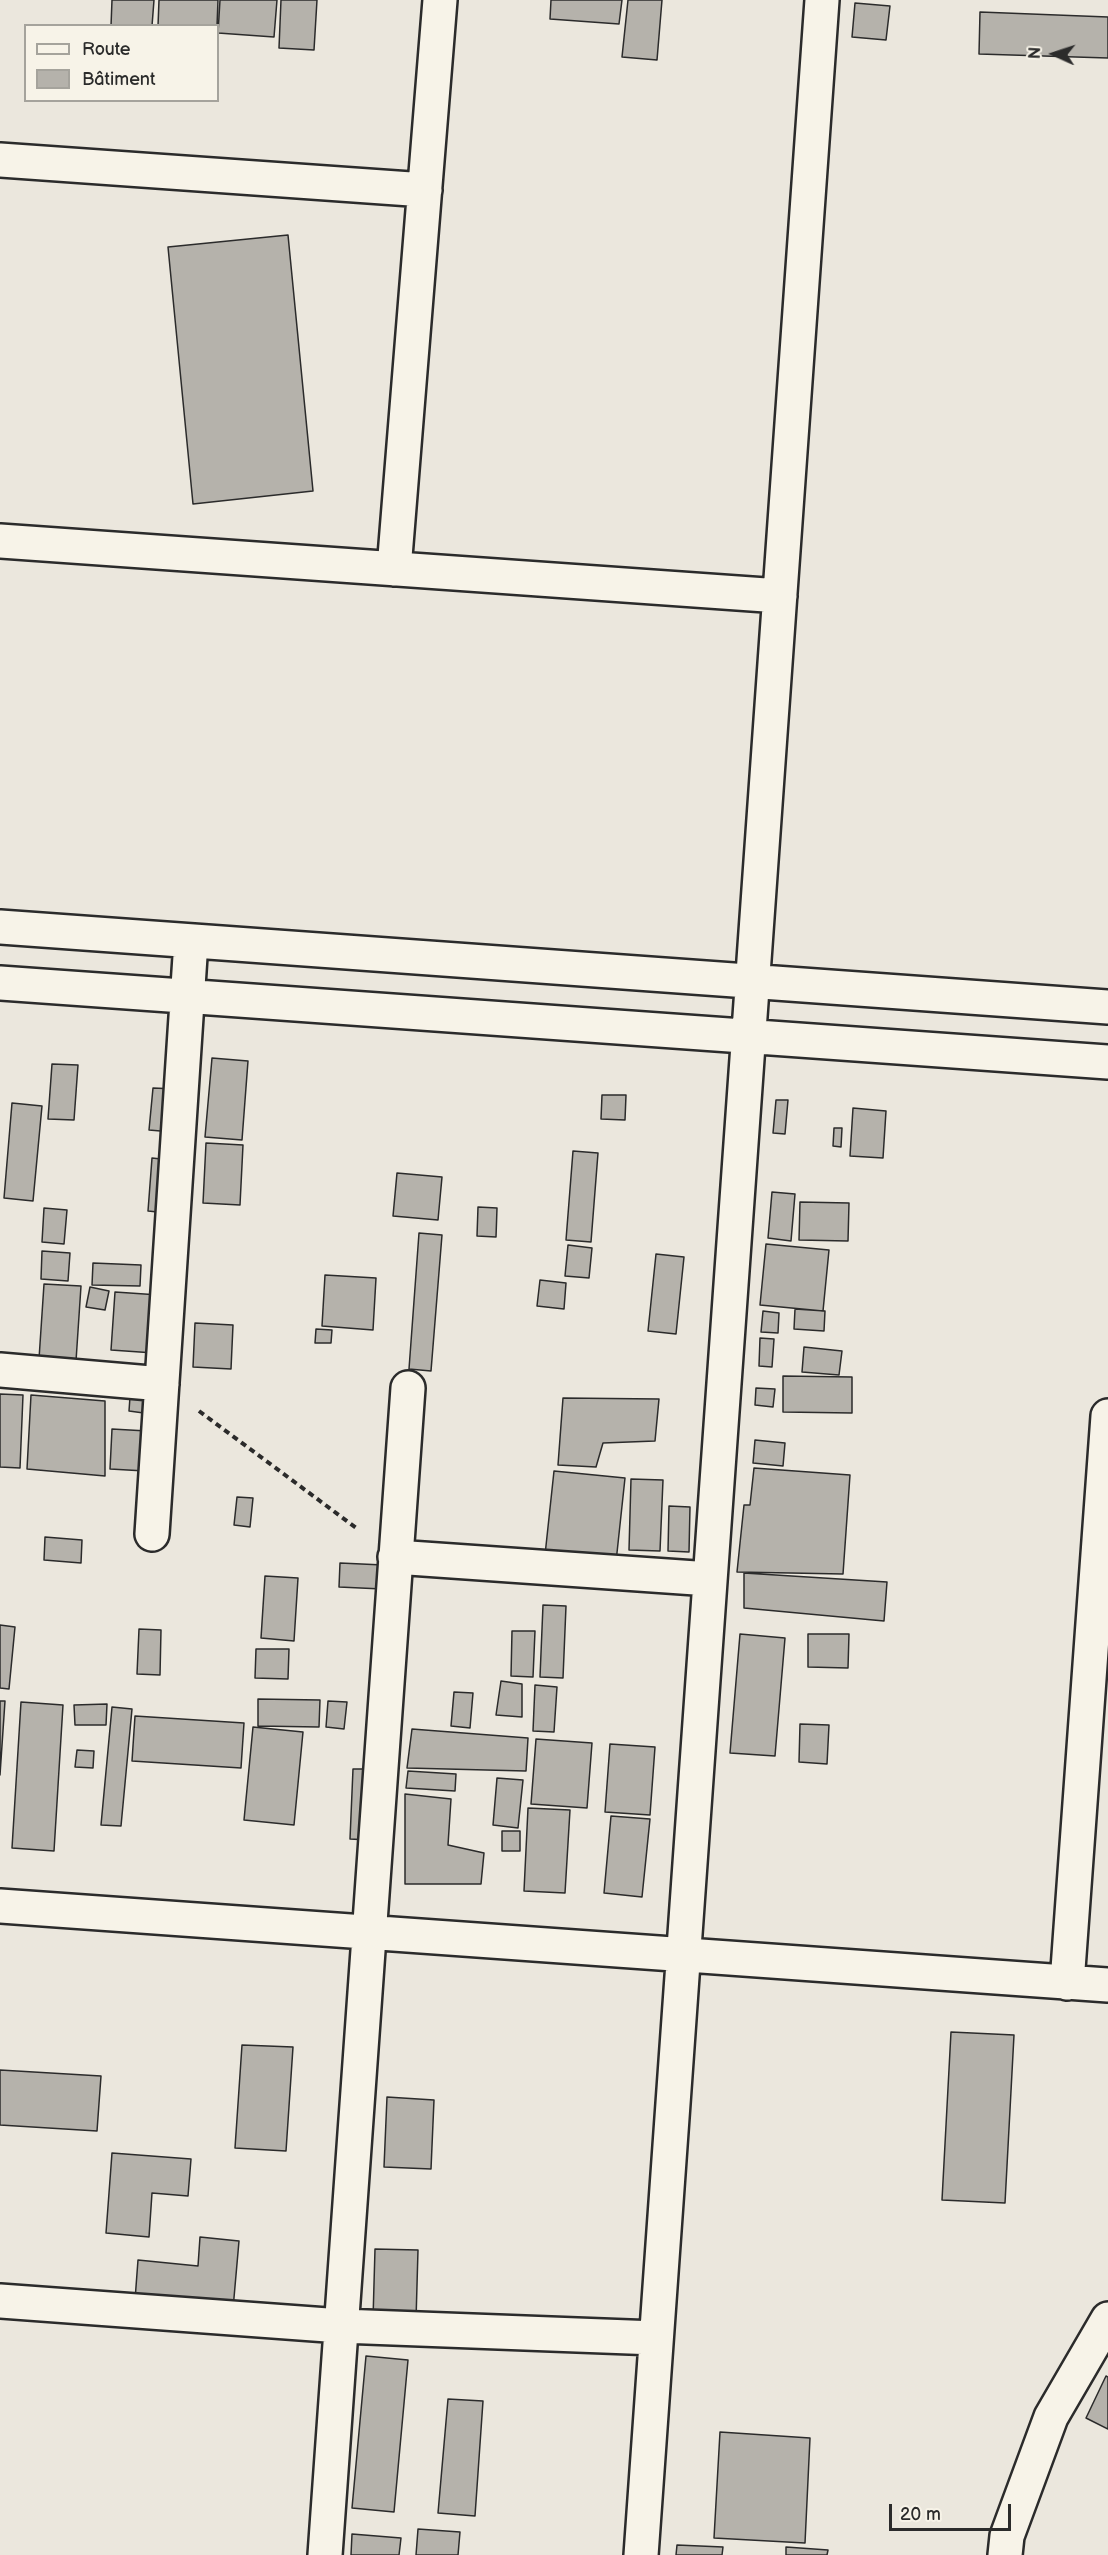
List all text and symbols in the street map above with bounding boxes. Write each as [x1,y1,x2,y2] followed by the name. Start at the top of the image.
[24,24,219,102] legend
[1024,24,1084,84] north arrow
[82,39,131,60] text: Route
[1026,47,1045,60] text: N
[82,69,156,90] text: Bâtiment
[892,2492,1014,2530] scale bar
[900,2504,941,2525] text: 20 m

